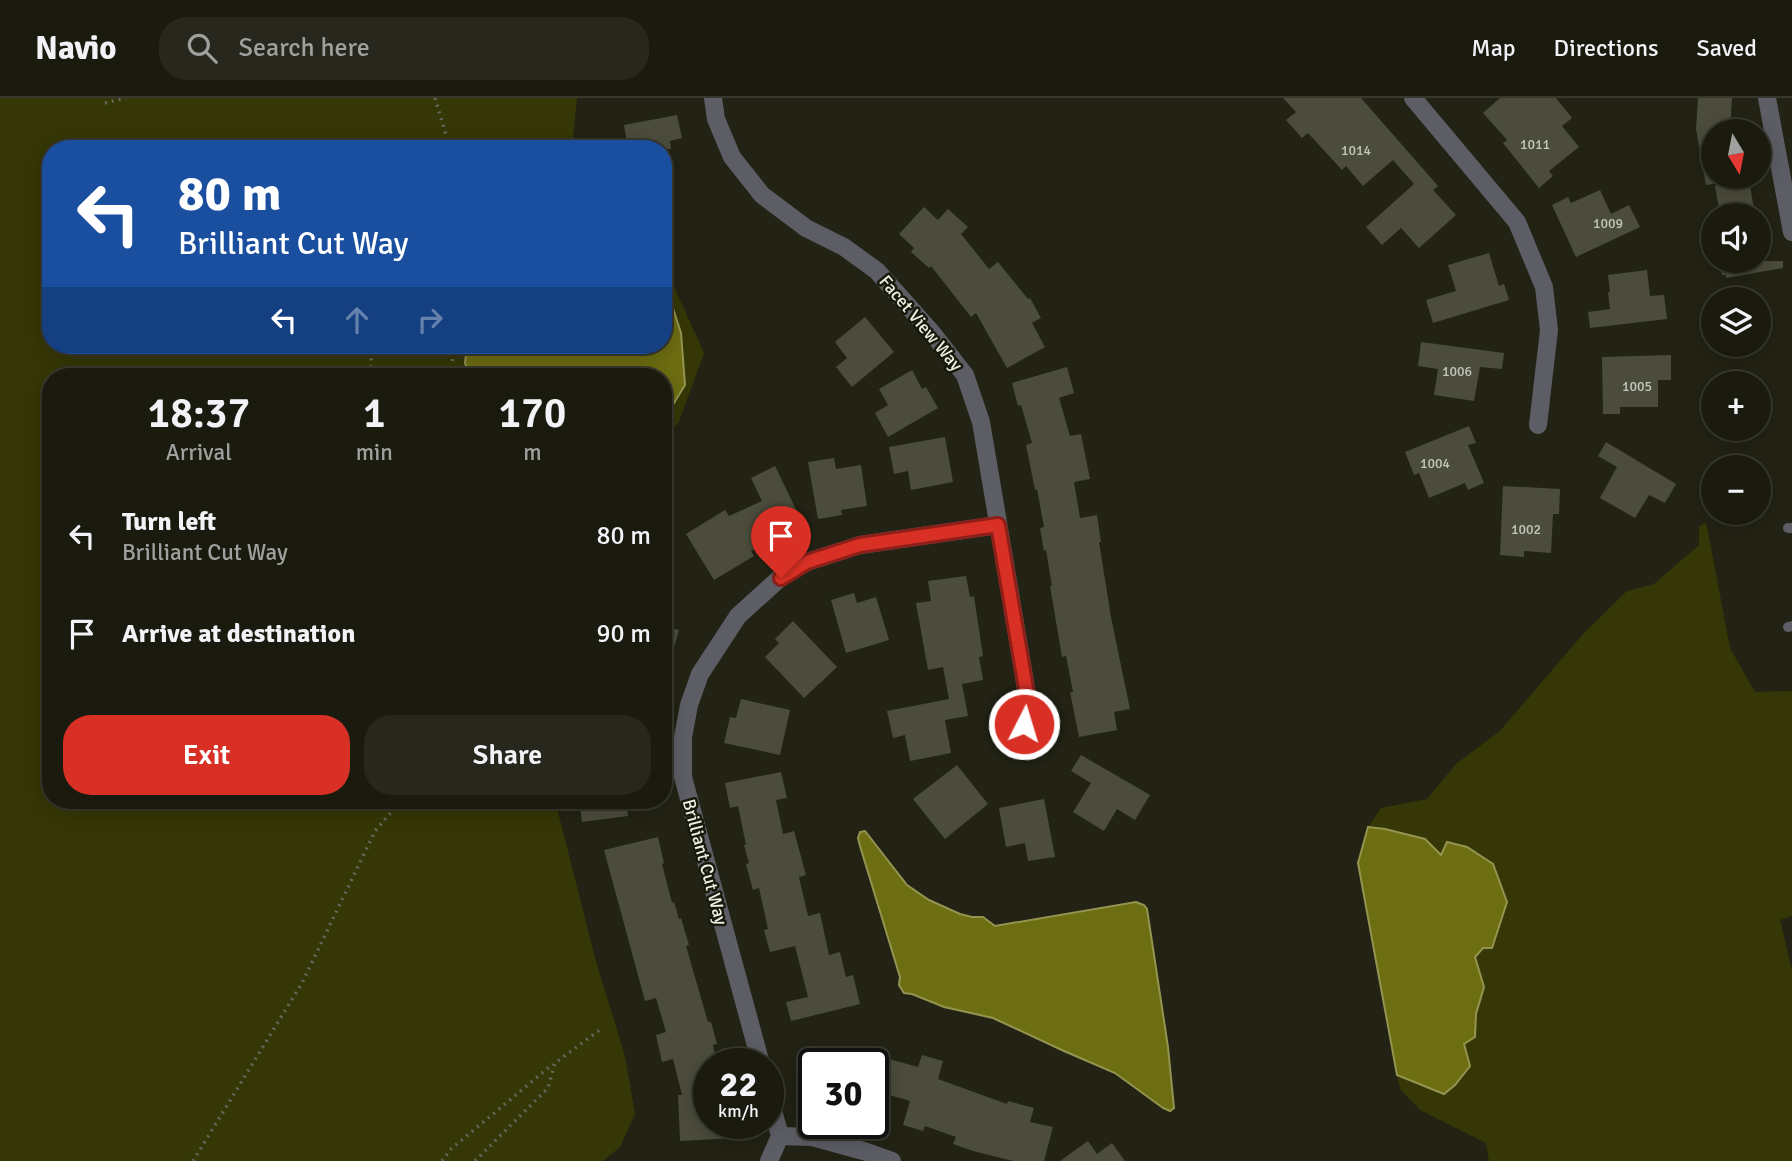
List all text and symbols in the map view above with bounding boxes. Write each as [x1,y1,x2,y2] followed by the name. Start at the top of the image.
[159,17,649,80] search box
[35,28,117,69] text: Navio
[183,29,221,67] icon: search
[239,32,370,64] text: Search here
[1471,33,1516,63] text: Map
[1554,33,1659,63] text: Directions
[1697,33,1757,63] text: Saved
[1701,119,1771,189] north arrow
[1701,119,1771,525] map controls
[1520,136,1550,153] house number: 1011
[1341,142,1372,159] house number: 1014
[178,164,281,224] text: 80 m
[63,168,154,259] icon: left
[1701,203,1771,273] button: sound
[1593,215,1623,232] house number: 1009
[178,224,408,263] text: Brilliant Cut Way
[875,271,968,376] street label: Facet View Way
[1701,287,1771,357] button: layers
[265,301,303,339] icon: left
[338,301,376,339] icon: ahead
[411,301,449,339] icon: right
[1442,363,1472,380] house number: 1006
[1701,371,1771,441] button: +
[1622,378,1652,395] house number: 1005
[148,388,250,439] text: 18:37
[363,388,386,439] text: 1
[498,388,566,439] text: 170
[166,438,232,467] text: Arrival
[356,438,393,467] text: min
[523,438,542,467] text: m
[1420,455,1451,472] house number: 1004
[1701,455,1771,525] button: −
[122,506,216,538] text: Turn left
[751,506,811,578] pin
[63,517,101,555] icon: left
[762,517,800,555] icon: arrive
[596,520,651,552] text: 80 m
[1511,521,1541,538] house number: 1002
[122,538,288,567] text: Brilliant Cut Way
[63,615,101,653] icon: arrive
[122,618,355,650] text: Arrive at destination
[596,618,651,650] text: 90 m
[987,687,1061,761] position arrow
[63,715,350,795] button: Exit
[364,715,651,795] button: Share
[678,797,733,928] street label: Brilliant Cut Way
[798,1048,889,1139] speed limit sign: 30
[720,1063,757,1106] text: 22
[718,1100,759,1122] text: km/h

